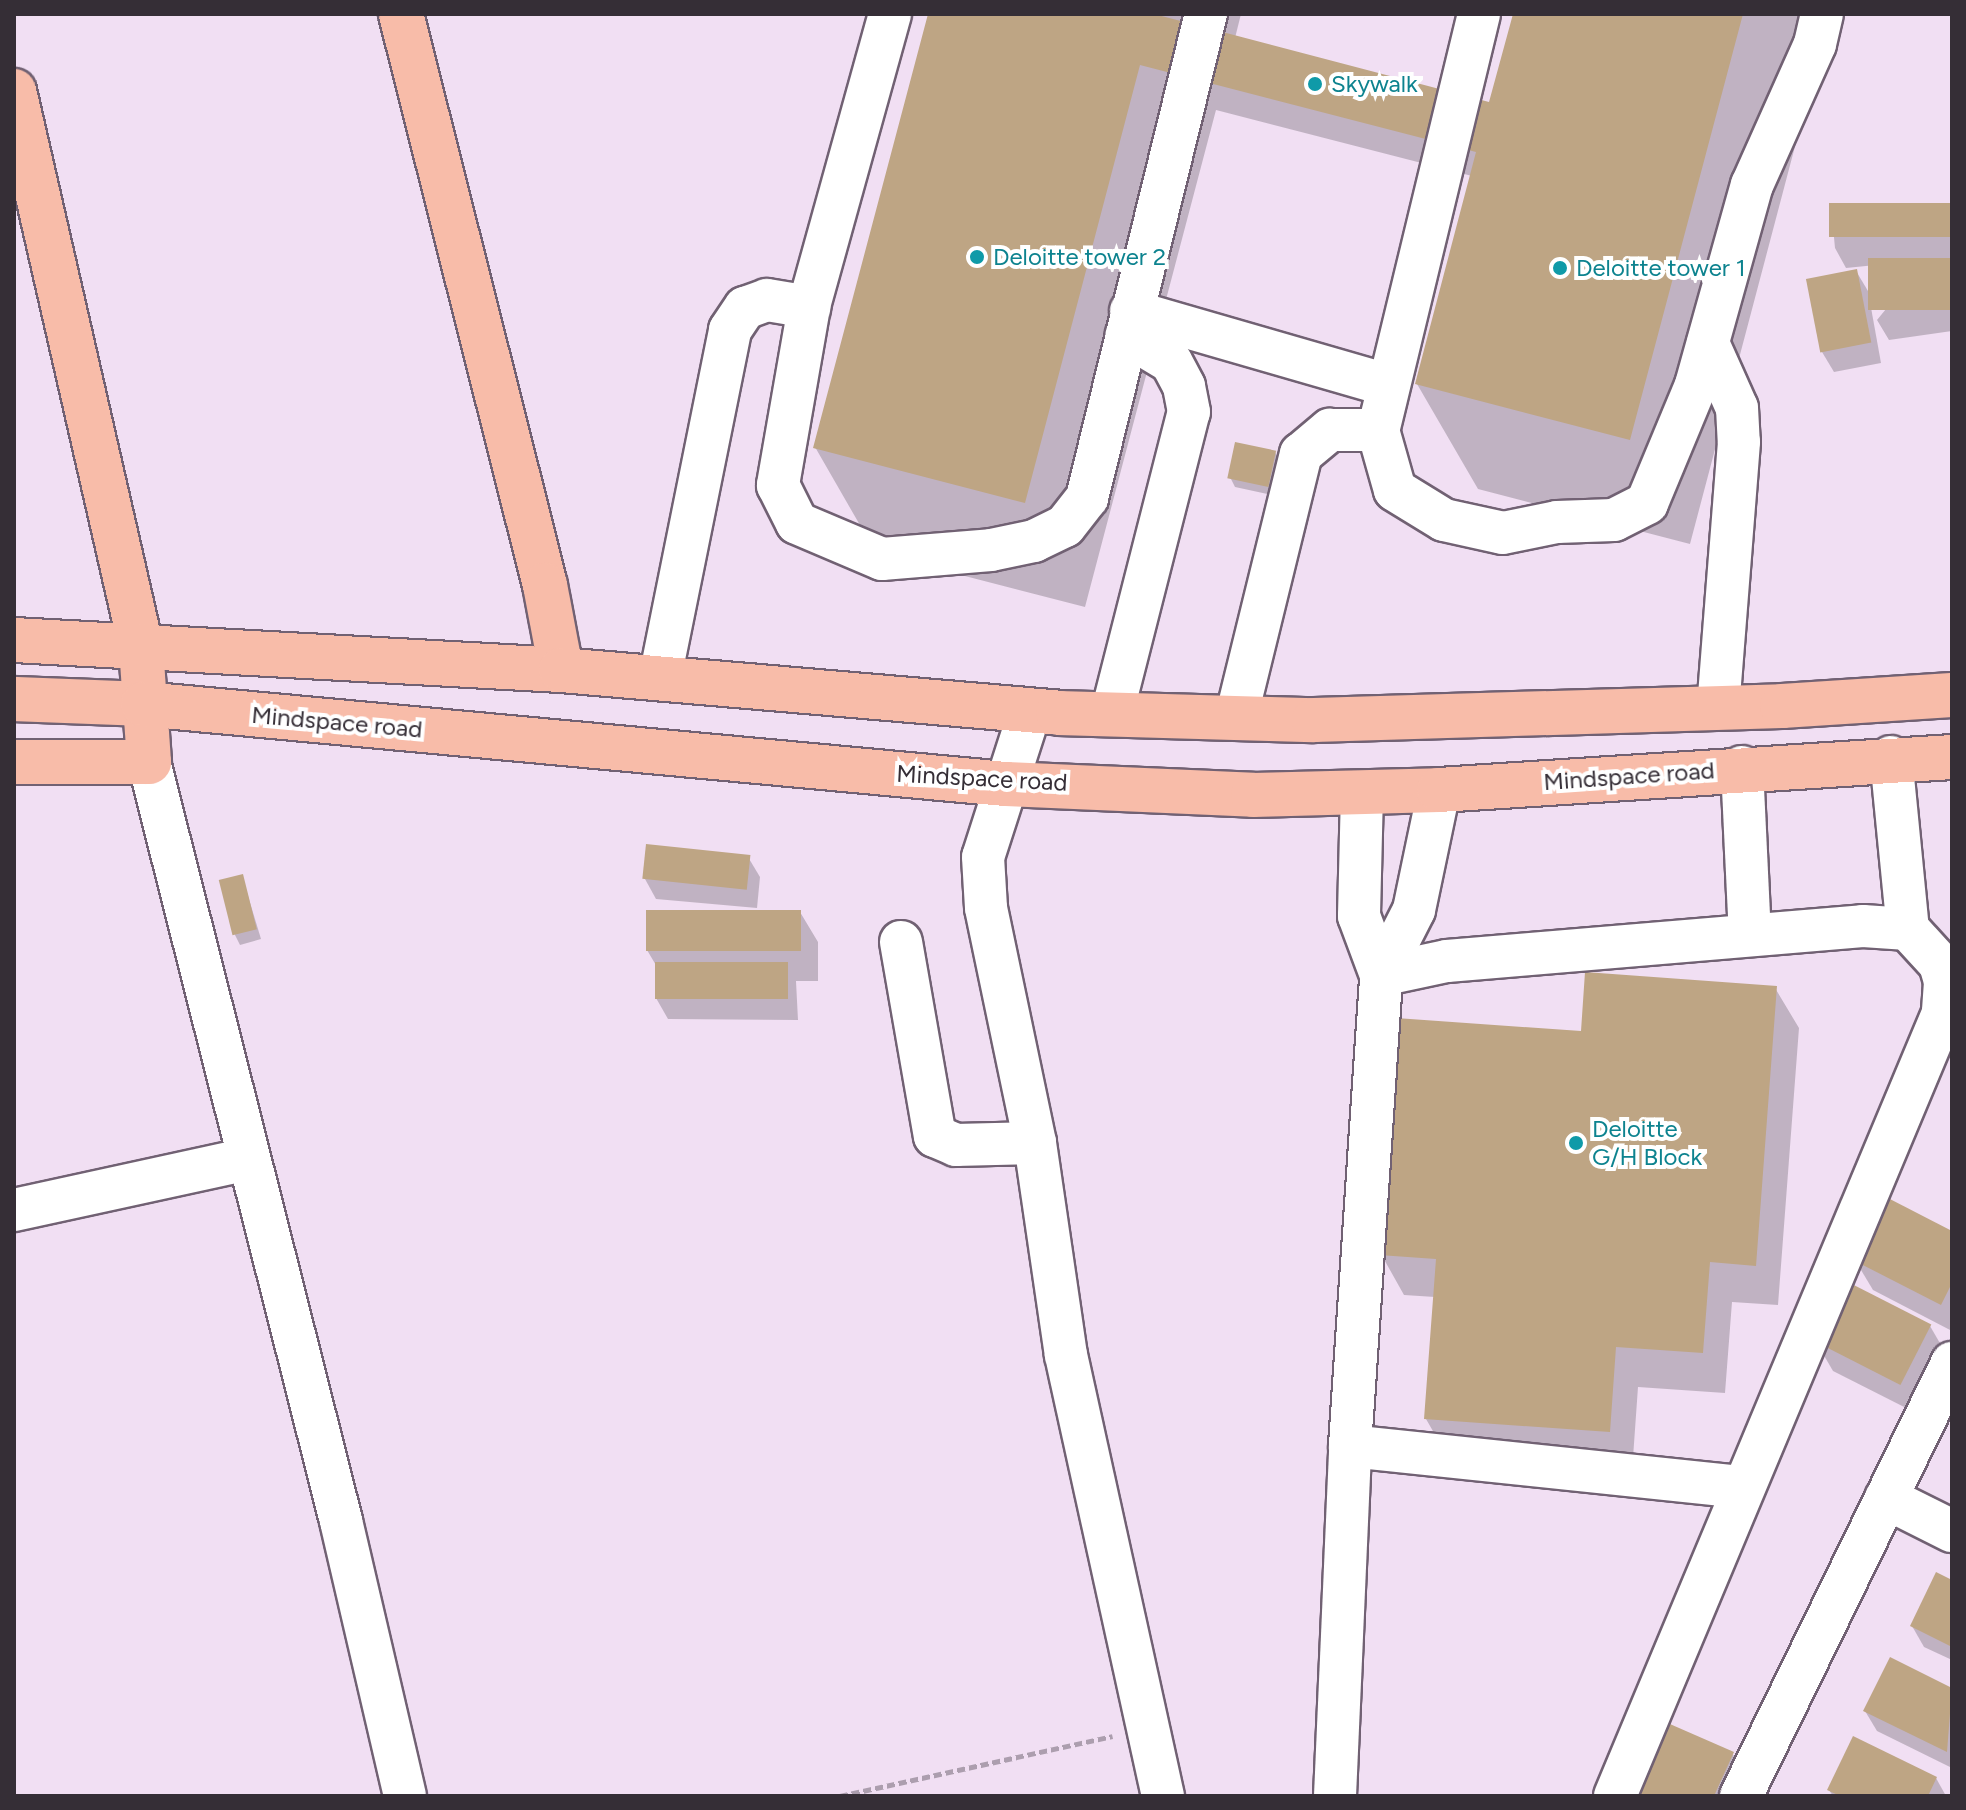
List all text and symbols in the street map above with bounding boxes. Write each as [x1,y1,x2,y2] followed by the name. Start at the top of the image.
[1331,70,1418,98] place label: Skywalk
[1306,75,1324,93] marker: Skywalk
[993,243,1166,271] place label: Deloitte tower 2
[968,248,986,266] marker: Deloitte tower 2
[1576,254,1746,282] place label: Deloitte tower 1
[1551,259,1569,277] marker: Deloitte tower 1
[250,700,424,744] street label: Mindspace road
[1543,756,1715,796] street label: Mindspace road
[896,759,1068,797] street label: Mindspace road
[1592,1115,1702,1171] place label: Deloitte G/H Block
[1567,1134,1585,1152] marker: Deloitte G/H Block

